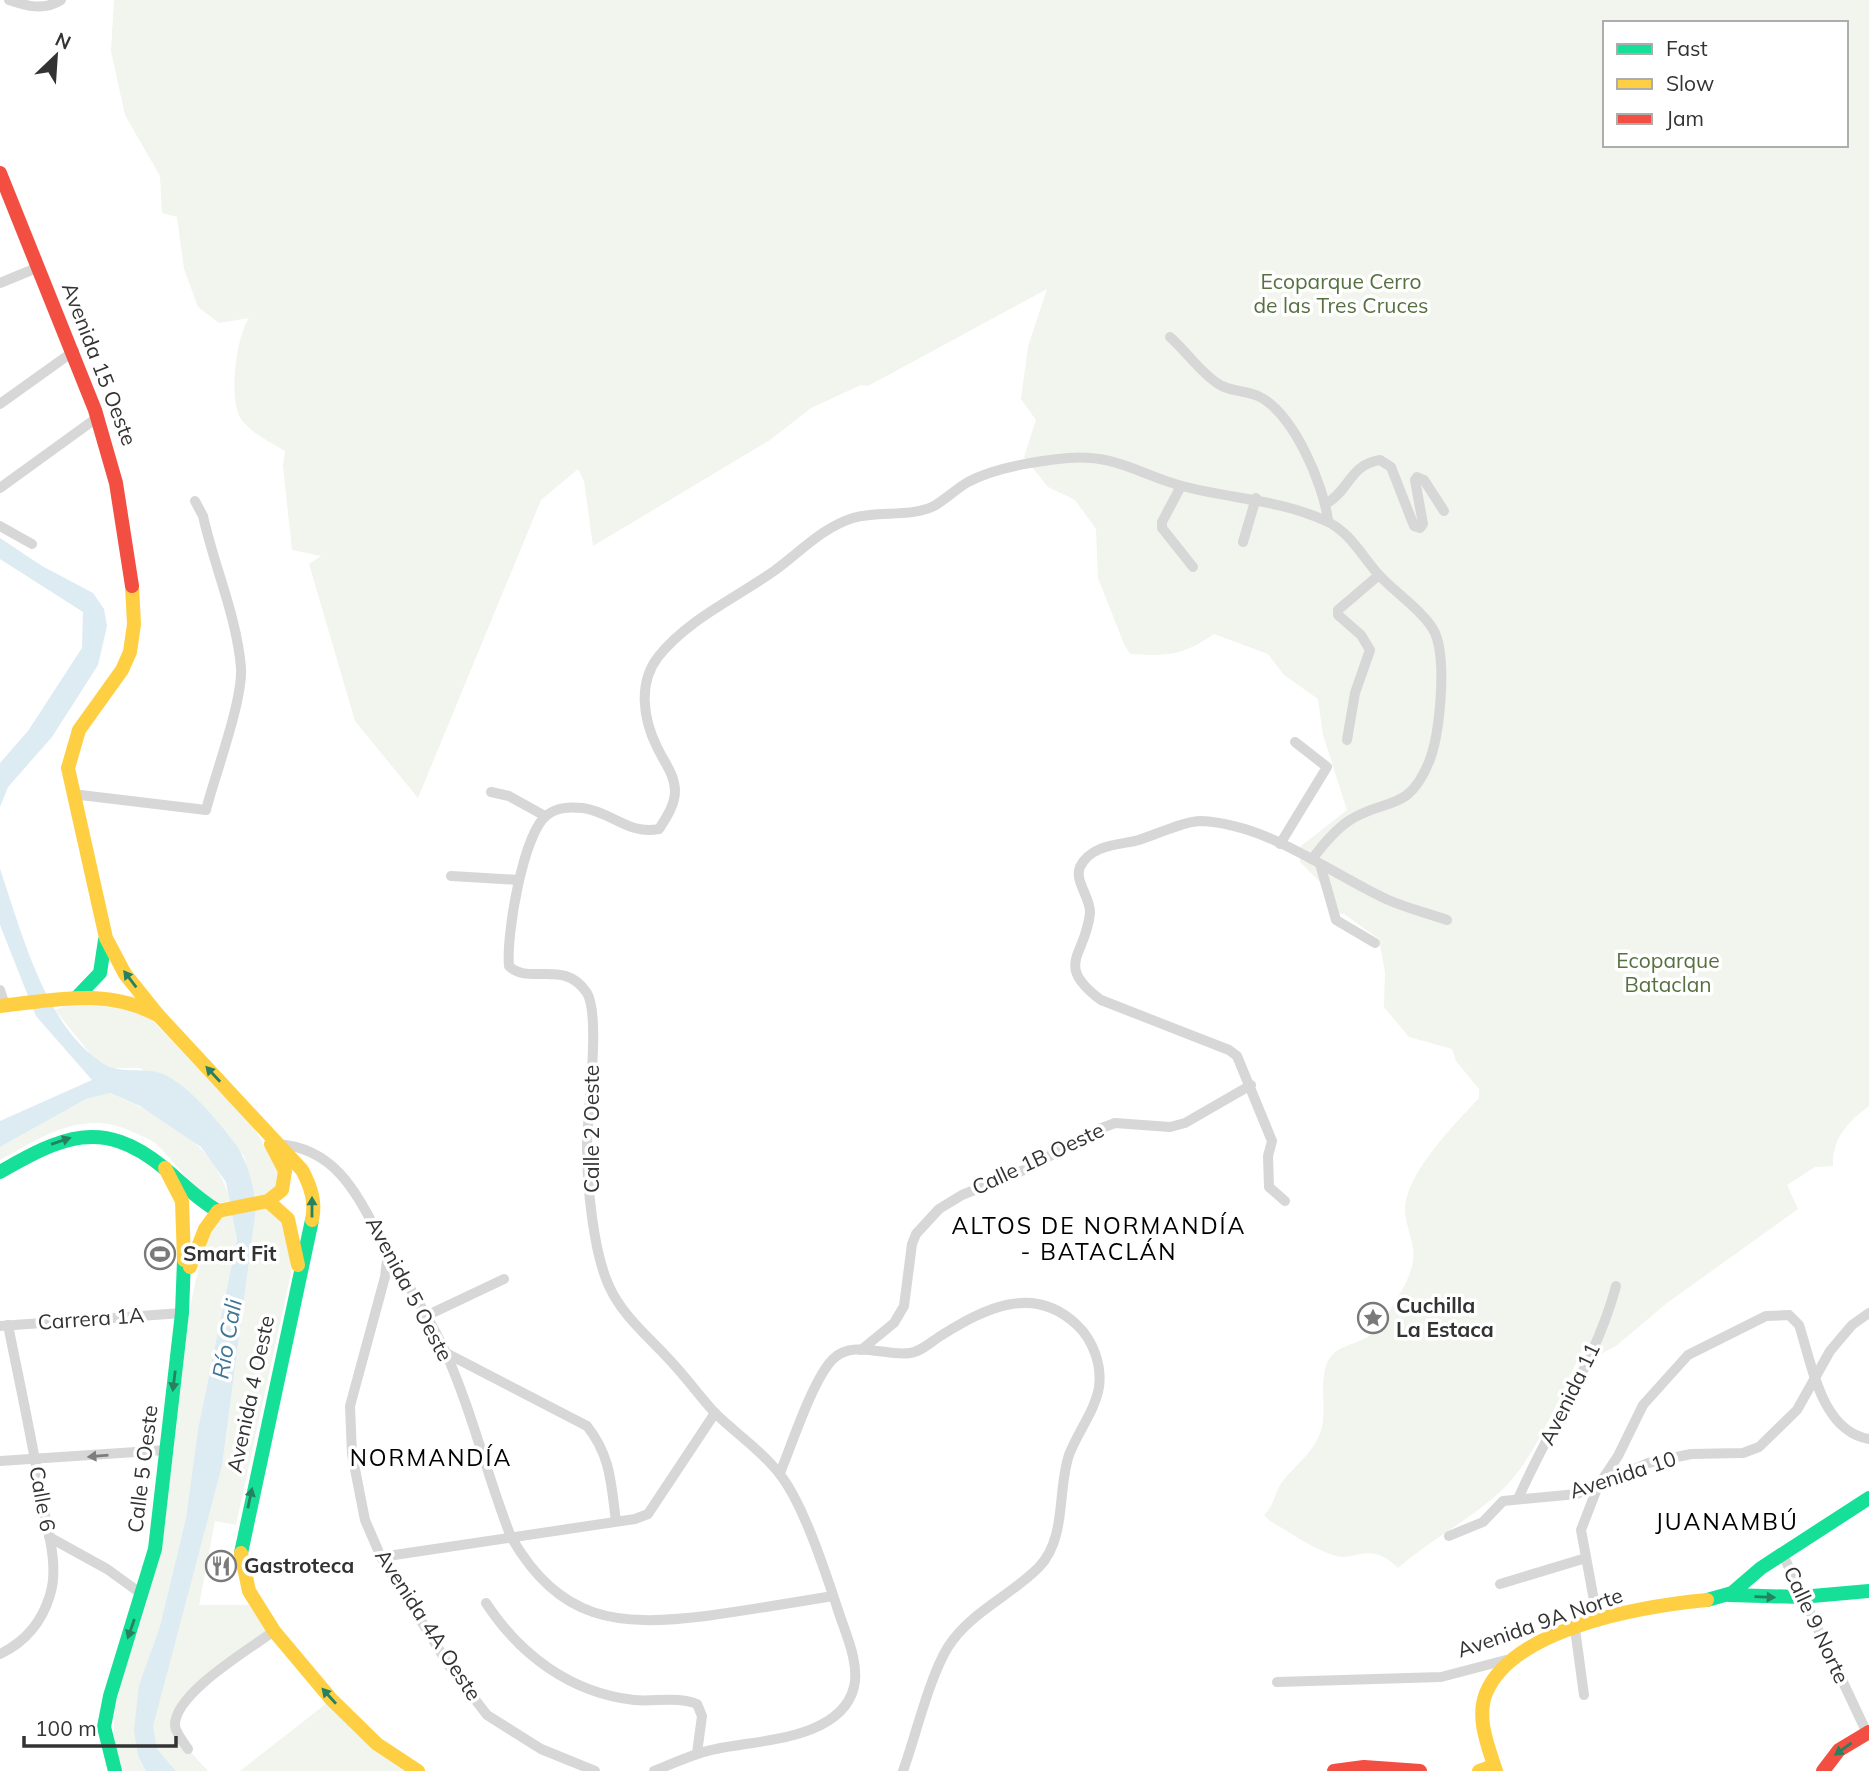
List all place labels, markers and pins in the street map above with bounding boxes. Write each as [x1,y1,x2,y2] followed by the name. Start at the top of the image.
[143,1237,177,1271] sports icon: Smart Fit
[183,1240,276,1266] place label: Smart Fit
[1396,1292,1494,1342] place label: Cuchilla La Estaca
[1356,1301,1390,1335] place icon: Cuchilla La Estaca
[204,1549,238,1583] restaurant icon: Gastroteca
[244,1552,354,1578] place label: Gastroteca

